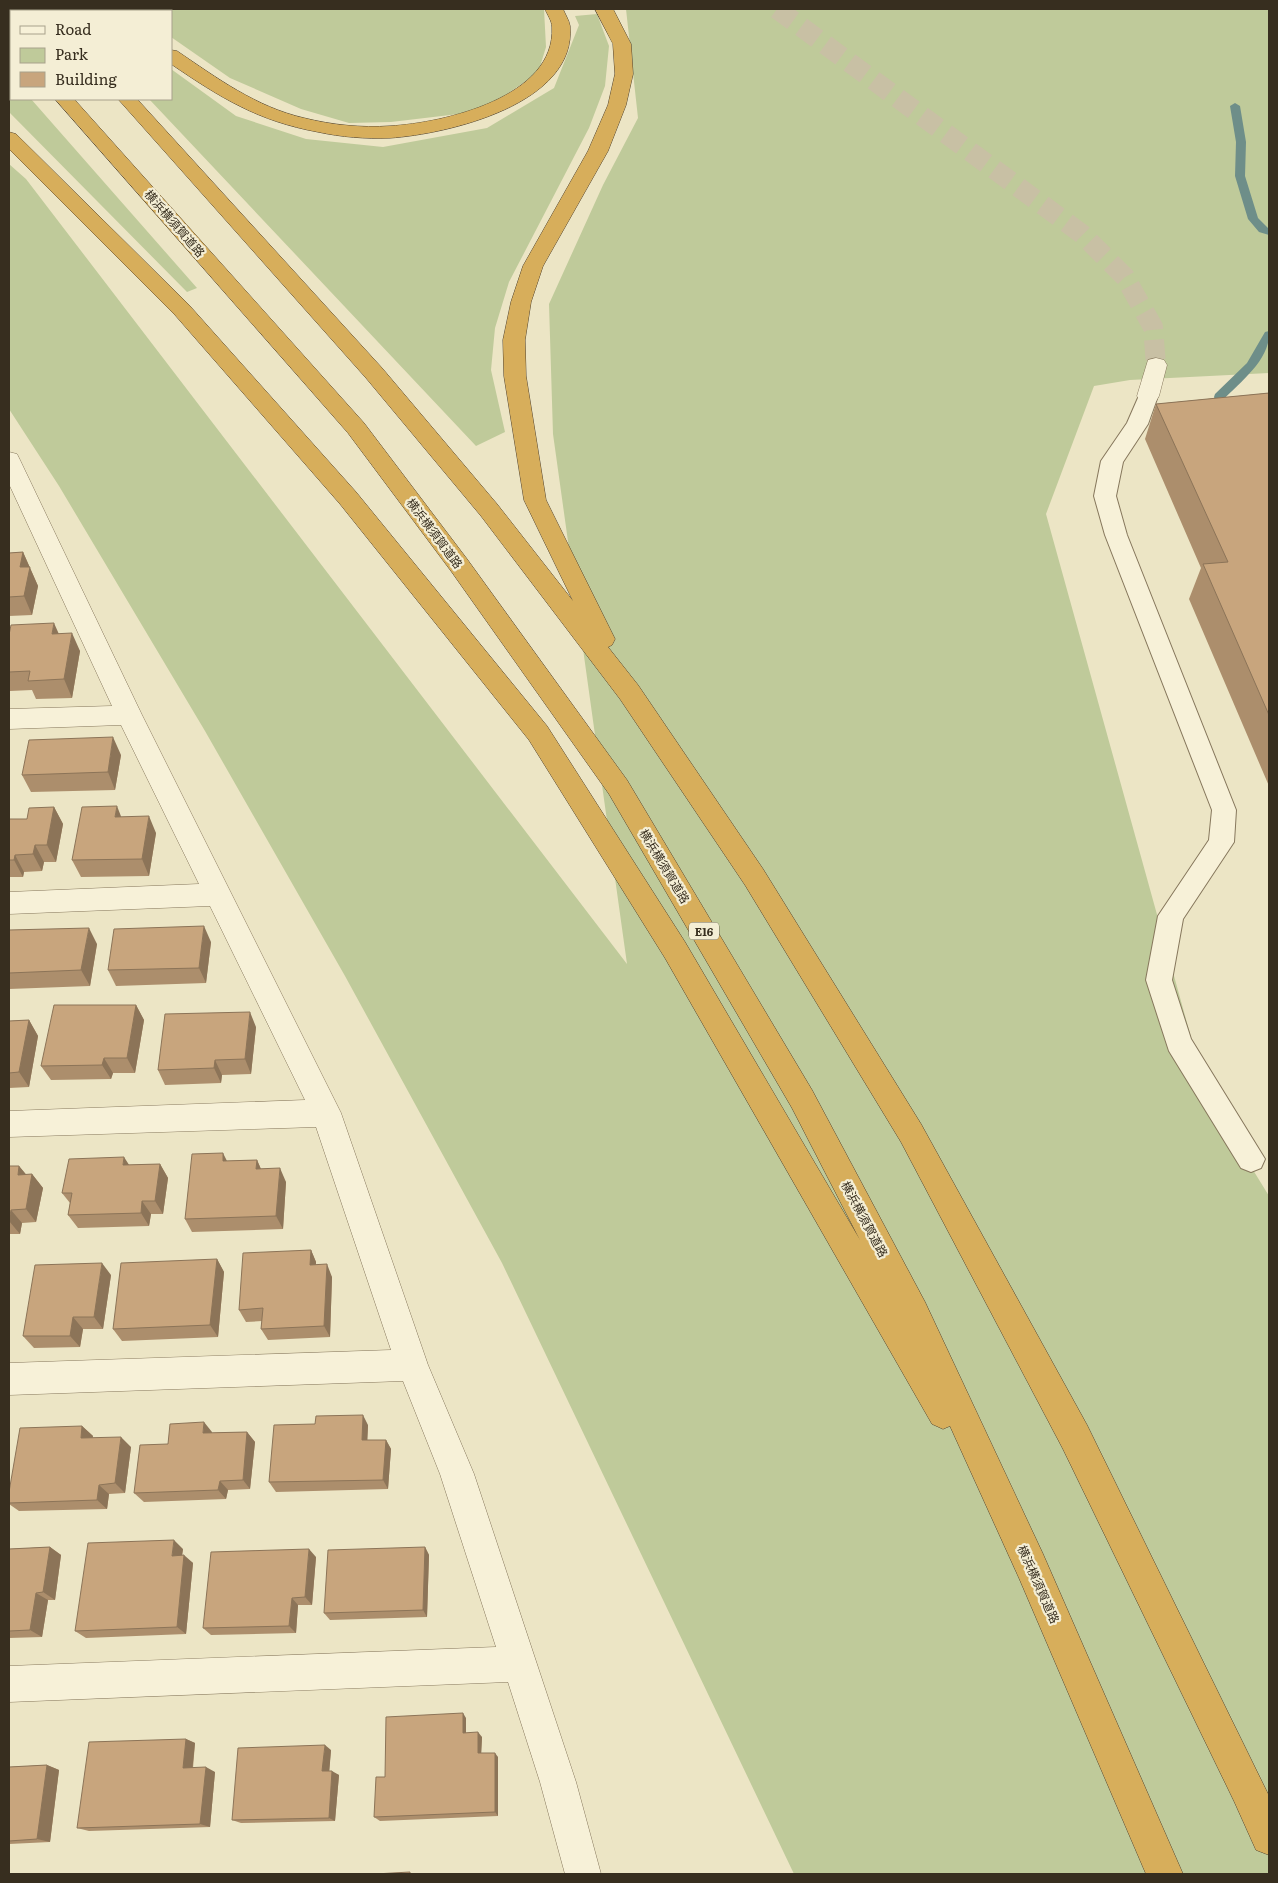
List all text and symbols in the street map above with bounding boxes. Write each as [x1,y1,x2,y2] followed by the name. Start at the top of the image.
[10,10,172,100] legend
[55,17,91,40] text: Road
[55,42,89,65] text: Park
[55,67,117,90] text: Building
[141,185,209,261] street label: 横浜横須賀道路
[403,494,467,572] street label: 横浜横須賀道路
[636,825,694,907] street label: 横浜横須賀道路
[689,922,719,939] road number: E16
[837,1178,893,1260] street label: 横浜横須賀道路
[1014,1542,1064,1626] street label: 横浜横須賀道路

